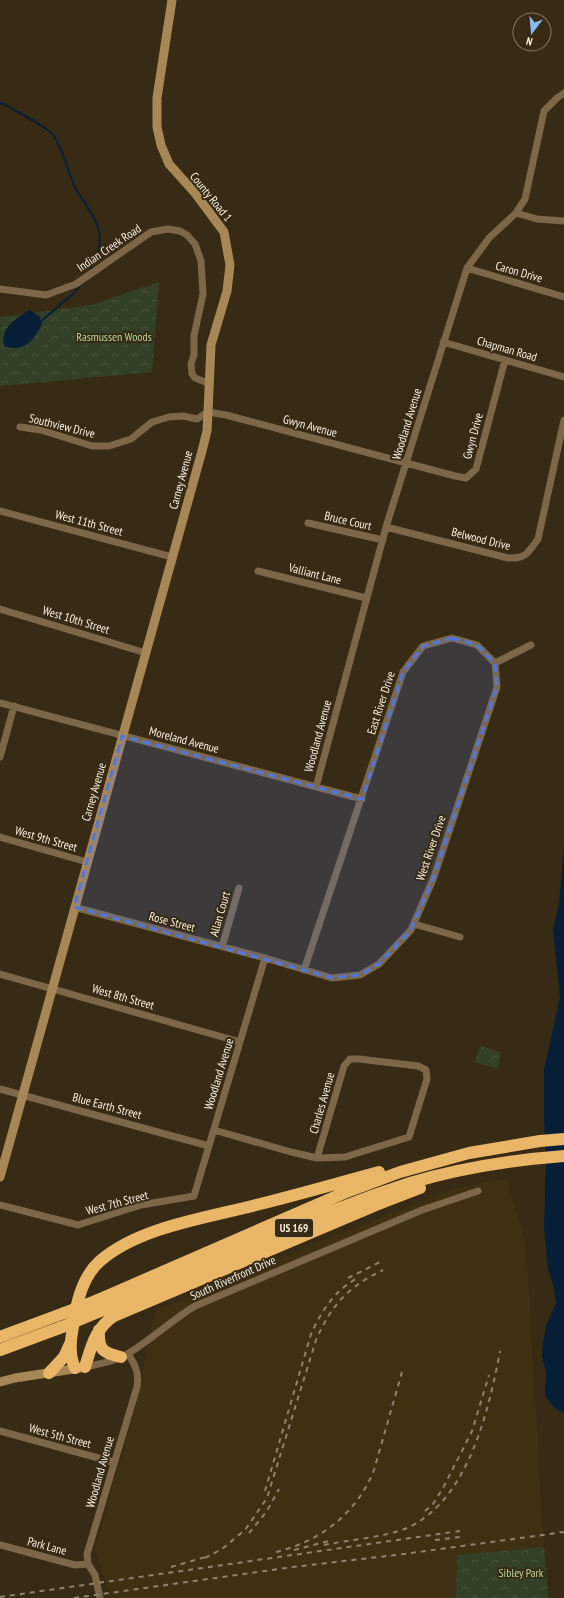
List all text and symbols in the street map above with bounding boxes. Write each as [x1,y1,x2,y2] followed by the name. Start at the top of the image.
[512,12,552,52] north arrow
[524,34,534,49] text: N
[187,169,236,224] street label: County Road 1
[74,221,144,275] street label: Indian Creek Road
[494,258,544,285] street label: Caron Drive
[76,329,152,344] park label: Rasmussen Woods
[475,333,539,364] street label: Chapman Road
[389,386,424,461] street label: Woodland Avenue
[28,410,97,441] street label: Southview Drive
[281,411,339,440] street label: Gwyn Avenue
[459,411,486,461] street label: Gwyn Drive
[165,449,196,511] street label: Carney Avenue
[54,506,125,539] street label: West 11th Street
[323,508,374,533] street label: Bruce Court
[450,524,512,553] street label: Belwood Drive
[286,559,343,587] street label: Valliant Lane
[41,602,112,637] street label: West 10th Street
[363,669,398,736] street label: East River Drive
[301,698,334,773] street label: Woodland Avenue
[148,723,221,756] street label: Moreland Avenue
[78,761,109,823] street label: Carney Avenue
[412,813,449,882] street label: West River Drive
[13,823,80,855] street label: West 9th Street
[206,889,233,938] street label: Allan Court
[148,908,197,935] street label: Rose Street
[90,981,157,1013] street label: West 8th Street
[201,1036,236,1111] street label: Woodland Avenue
[306,1070,337,1135] street label: Charles Avenue
[71,1089,144,1122] street label: Blue Earth Street
[84,1187,150,1218] street label: West 7th Street
[275,1219,313,1237] road number: US 169
[188,1252,278,1303] street label: South Riverfront Drive
[27,1420,94,1451] street label: West 5th Street
[82,1434,117,1509] street label: Woodland Avenue
[26,1533,68,1558] street label: Park Lane
[498,1565,544,1580] park label: Sibley Park

